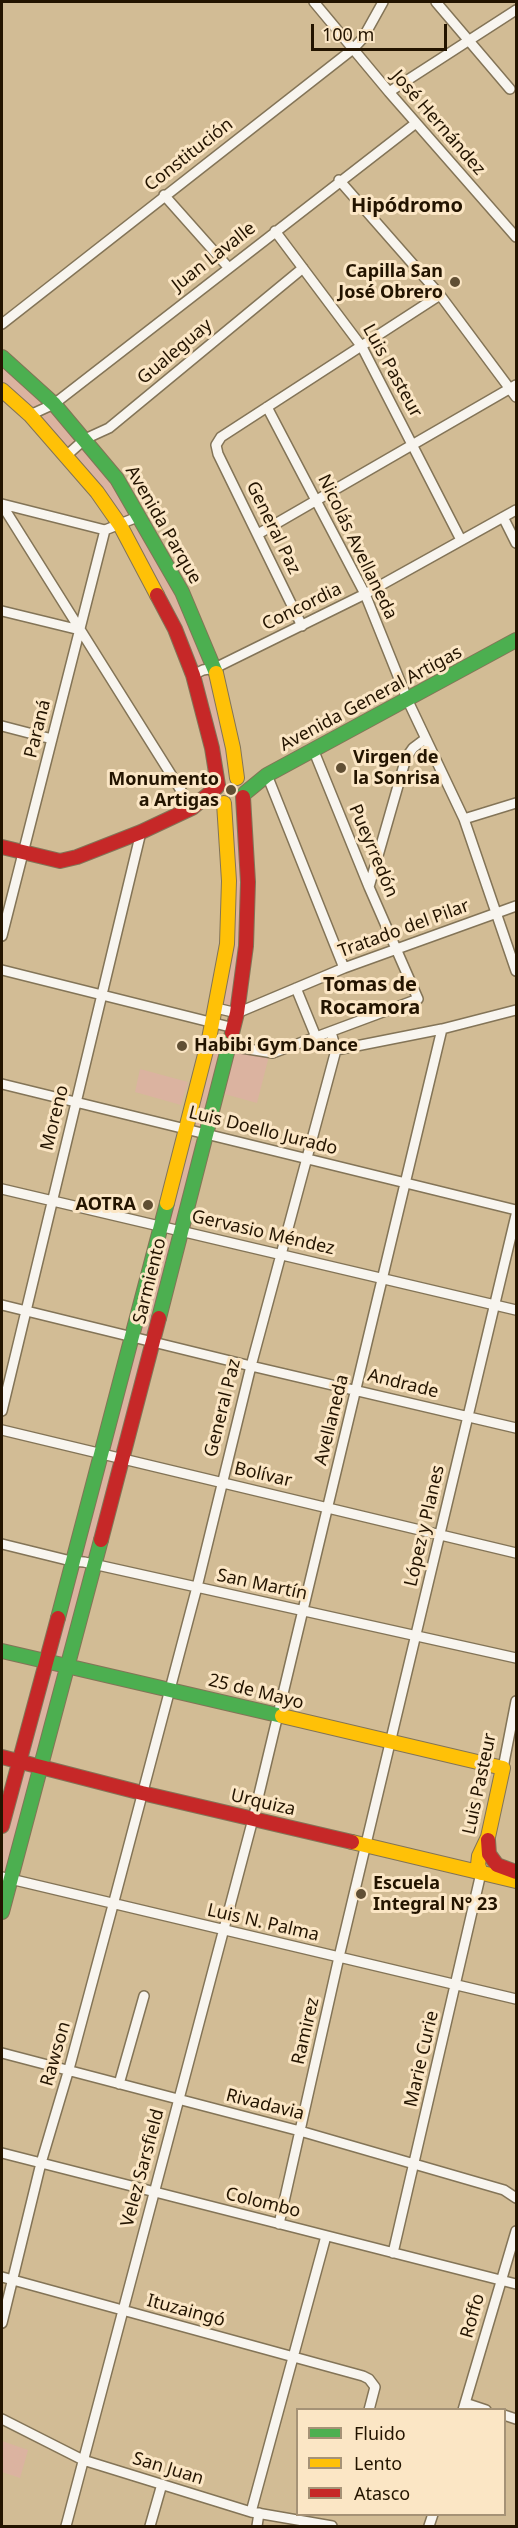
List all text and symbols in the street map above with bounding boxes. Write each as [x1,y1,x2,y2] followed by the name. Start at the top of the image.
[314,12,450,50] scale bar
[322,22,374,46] text: 100 m
[387,66,489,180] street label: José Hernández
[141,114,237,196] street label: Constitución
[351,194,463,218] district label: Hipódromo
[168,218,260,296] street label: Juan Lavalle
[338,261,443,304] place label: Capilla San José Obrero
[448,275,462,289] marker: Capilla San José Obrero
[133,315,217,389] street label: Gualeguay
[358,321,426,421] street label: Luis Pasteur
[120,462,206,588] street label: Avenida Parque
[313,471,401,623] street label: Nicolás Avellaneda
[241,478,305,578] street label: General Paz
[259,578,345,636] street label: Concordia
[276,642,466,756] street label: Avenida General Artigas
[20,698,56,760] street label: Paraná
[353,747,440,789] place label: Virgen de la Sonrisa
[334,761,348,775] marker: Virgen de la Sonrisa
[108,769,219,812] place label: Monumento a Artigas
[224,783,238,797] marker: Monumento a Artigas
[344,801,402,901] street label: Pueyrredón
[336,895,472,963] street label: Tratado del Pilar
[320,973,420,1020] district label: Tomas de Rocamora
[194,1035,358,1057] place label: Habibi Gym Dance
[175,1039,189,1053] marker: Habibi Gym Dance
[36,1083,74,1153] street label: Moreno
[186,1102,340,1160] street label: Luis Doello Jurado
[76,1194,136,1216] place label: AOTRA
[141,1198,155,1212] marker: AOTRA
[190,1206,336,1260] street label: Gervasio Méndez
[129,1236,171,1326] street label: Sarmiento
[200,1357,246,1459] street label: General Paz
[365,1365,441,1403] street label: Andrade
[310,1372,354,1468] street label: Avellaneda
[232,1458,294,1492] street label: Bolívar
[401,1463,449,1589] street label: López y Planes
[215,1565,309,1605] street label: San Martín
[206,1670,306,1714] street label: 25 de Mayo
[459,1731,501,1837] street label: Luis Pasteur
[229,1785,297,1821] street label: Urquiza
[373,1873,498,1916] place label: Escuela Integral N° 23
[354,1887,368,1901] marker: Escuela Integral N° 23
[205,1900,321,1946] street label: Luis N. Palma
[288,1995,324,2067] street label: Ramirez
[400,2009,444,2109] street label: Marie Curie
[37,2019,75,2089] street label: Rawson
[224,2085,306,2125] street label: Rivadavia
[117,2107,169,2229] street label: Velez Sarsfield
[223,2183,303,2223] street label: Colombo
[145,2290,227,2332] street label: Ituzaingó
[456,2291,490,2341] street label: Roffo
[296,2408,506,2516] legend
[354,2421,406,2445] text: Fluido
[130,2448,206,2490] street label: San Juan
[354,2451,402,2475] text: Lento
[354,2481,410,2505] text: Atasco

